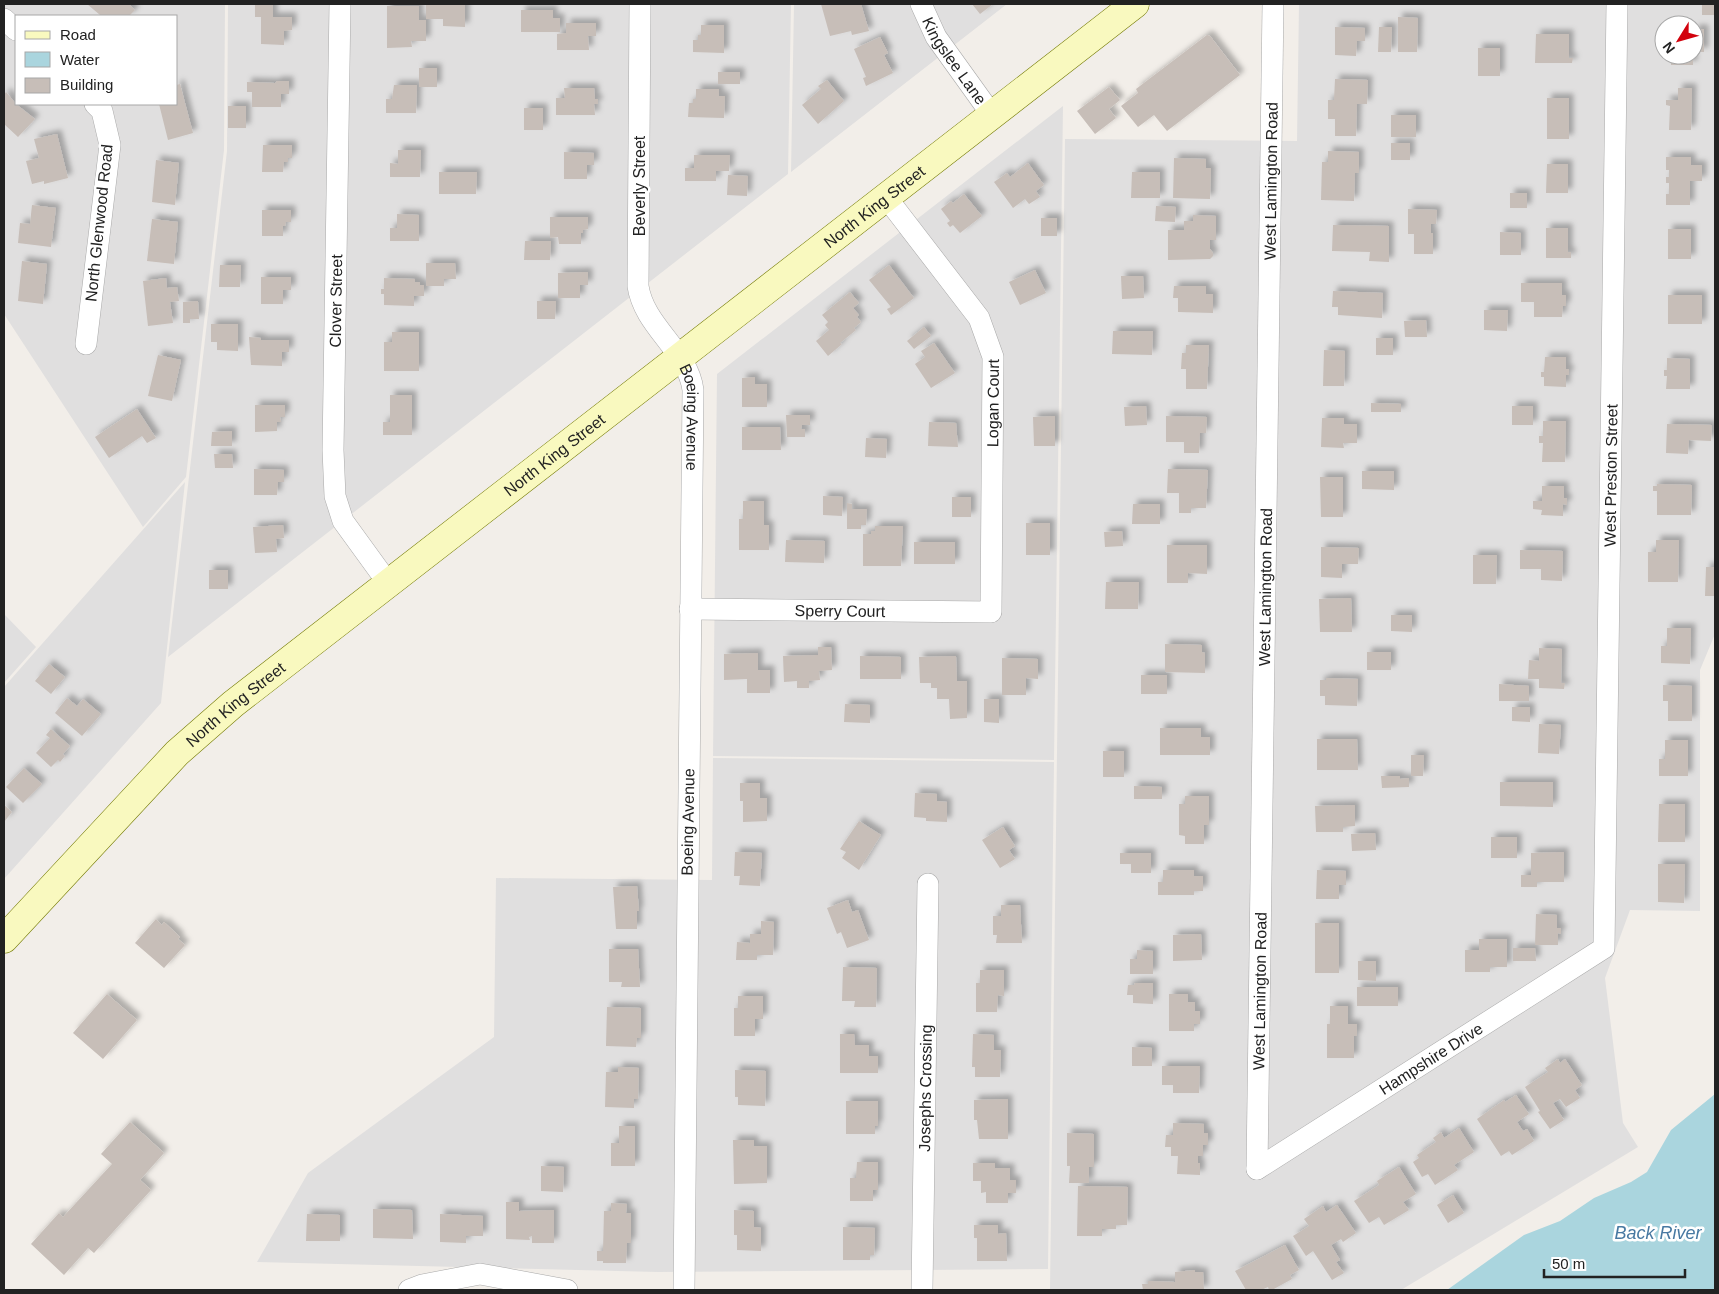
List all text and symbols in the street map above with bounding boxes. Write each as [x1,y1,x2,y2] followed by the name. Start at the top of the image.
[920,14,990,107] street label: Kingslee Lane
[15,15,178,105] legend
[1654,15,1704,65] north arrow
[60,26,96,43] text: Road
[1659,39,1678,57] text: N
[60,51,99,68] text: Water
[60,76,113,93] text: Building
[1261,102,1280,260] street label: West Lamington Road
[631,135,648,236] street label: Beverly Street
[82,143,116,303] street label: North Glenwood Road
[820,162,928,251] street label: North King Street
[327,254,345,348] street label: Clover Street
[984,358,1001,447] street label: Logan Court
[677,361,702,471] street label: Boeing Avenue
[1601,403,1620,547] street label: West Preston Street
[500,410,608,499] street label: North King Street
[1255,508,1275,666] street label: West Lamington Road
[795,602,886,619] street label: Sperry Court
[182,658,288,750] street label: North King Street
[679,768,697,876] street label: Boeing Avenue
[1250,912,1269,1070] street label: West Lamington Road
[1376,1019,1486,1098] street label: Hampshire Drive
[916,1024,934,1152] street label: Josephs Crossing
[1614,1223,1703,1243] water label: Back River
[1544,1246,1685,1278] scale bar
[1552,1255,1585,1272] text: 50 m

